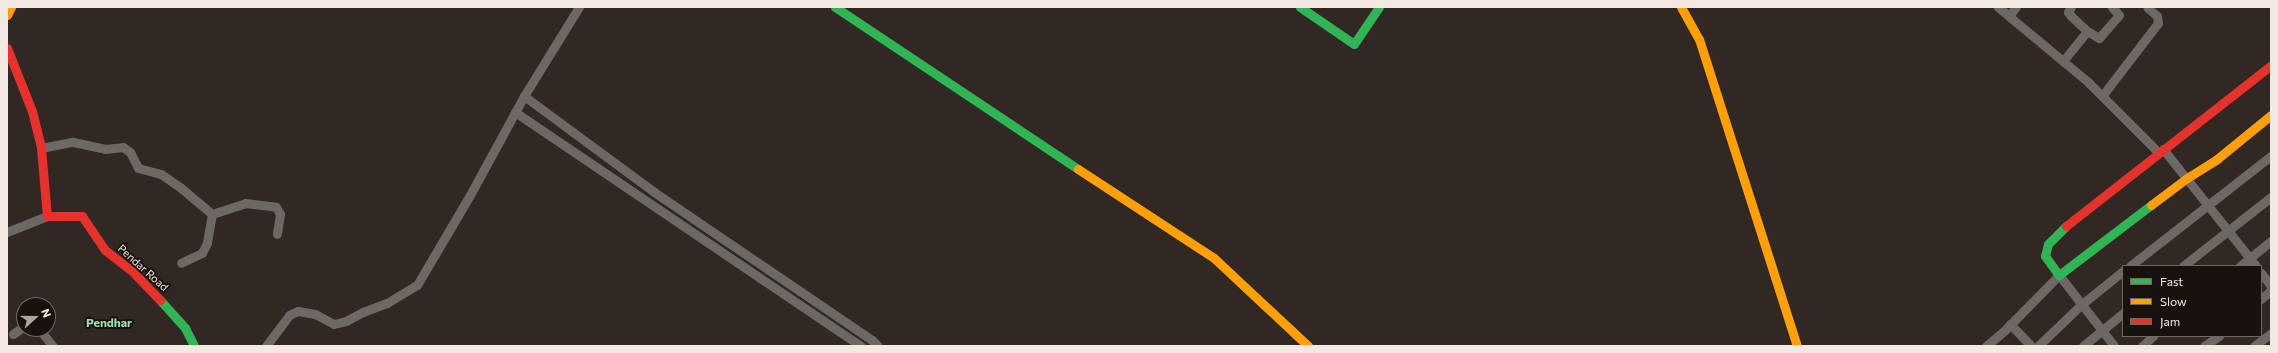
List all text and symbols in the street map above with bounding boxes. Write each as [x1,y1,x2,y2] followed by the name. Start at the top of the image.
[115,242,171,294] street label: Pendar Road
[2122,265,2262,337] legend
[2160,274,2183,288] text: Fast
[2160,294,2187,308] text: Slow
[16,297,56,337] north arrow
[39,307,54,319] text: N
[2160,314,2180,328] text: Jam
[86,316,132,330] district label: Pendhar

